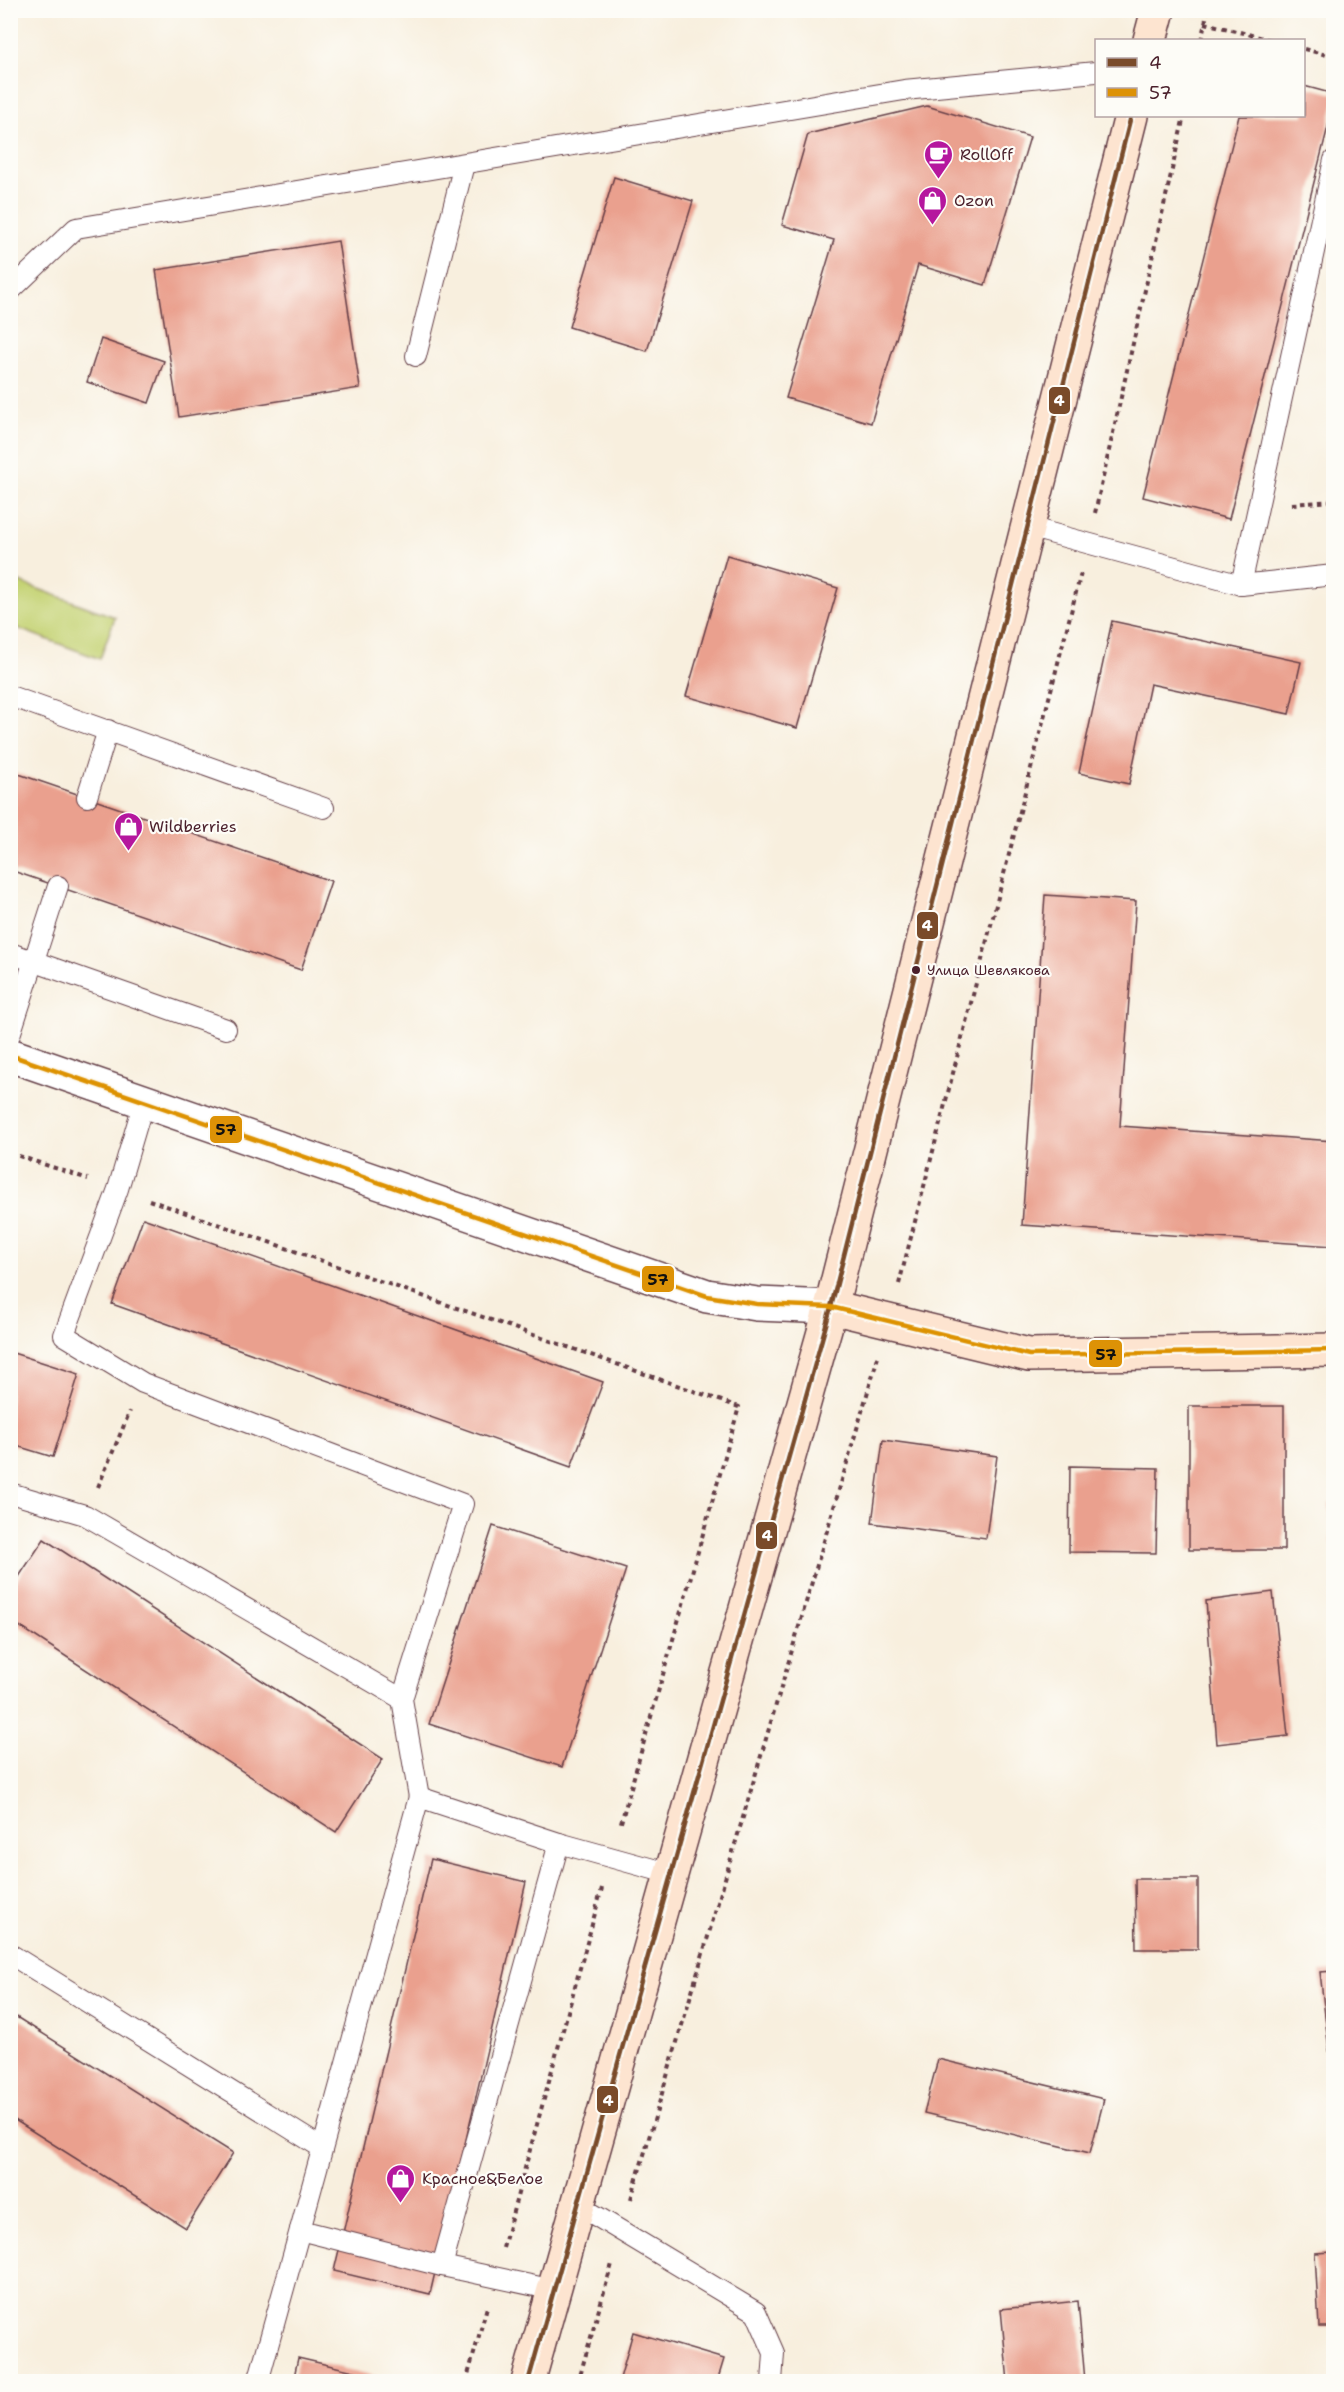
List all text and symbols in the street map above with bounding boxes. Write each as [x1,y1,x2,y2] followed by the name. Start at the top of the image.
[1095,39,1305,117] legend
[1149,51,1162,75] text: 4
[1149,81,1172,105] text: 57
[923,138,955,180] cafe icon: RollOff
[960,144,1014,165] place label: RollOff
[917,184,949,226] shop icon: Ozon
[954,190,994,211] place label: Ozon
[1048,386,1071,415] line badge: 4
[1053,390,1065,411] text: 4
[112,810,144,852] shop icon: Wildberries
[149,816,237,837] place label: Wildberries
[916,911,939,940] line badge: 4
[921,915,933,936] text: 4
[927,961,1050,979] place label: Улица Шевлякова
[910,964,922,976] marker: Улица Шевлякова
[209,1115,243,1144] line badge: 57
[216,1119,236,1140] text: 57
[641,1265,675,1293] line badge: 57
[648,1269,668,1290] text: 57
[1088,1339,1123,1368] line badge: 57
[1096,1344,1116,1365] text: 57
[755,1521,778,1550] line badge: 4
[761,1525,773,1546] text: 4
[596,2085,619,2114] line badge: 4
[602,2090,614,2111] text: 4
[385,2162,417,2204] shop icon: Красное&Белое
[422,2168,543,2189] place label: Красное&Белое

